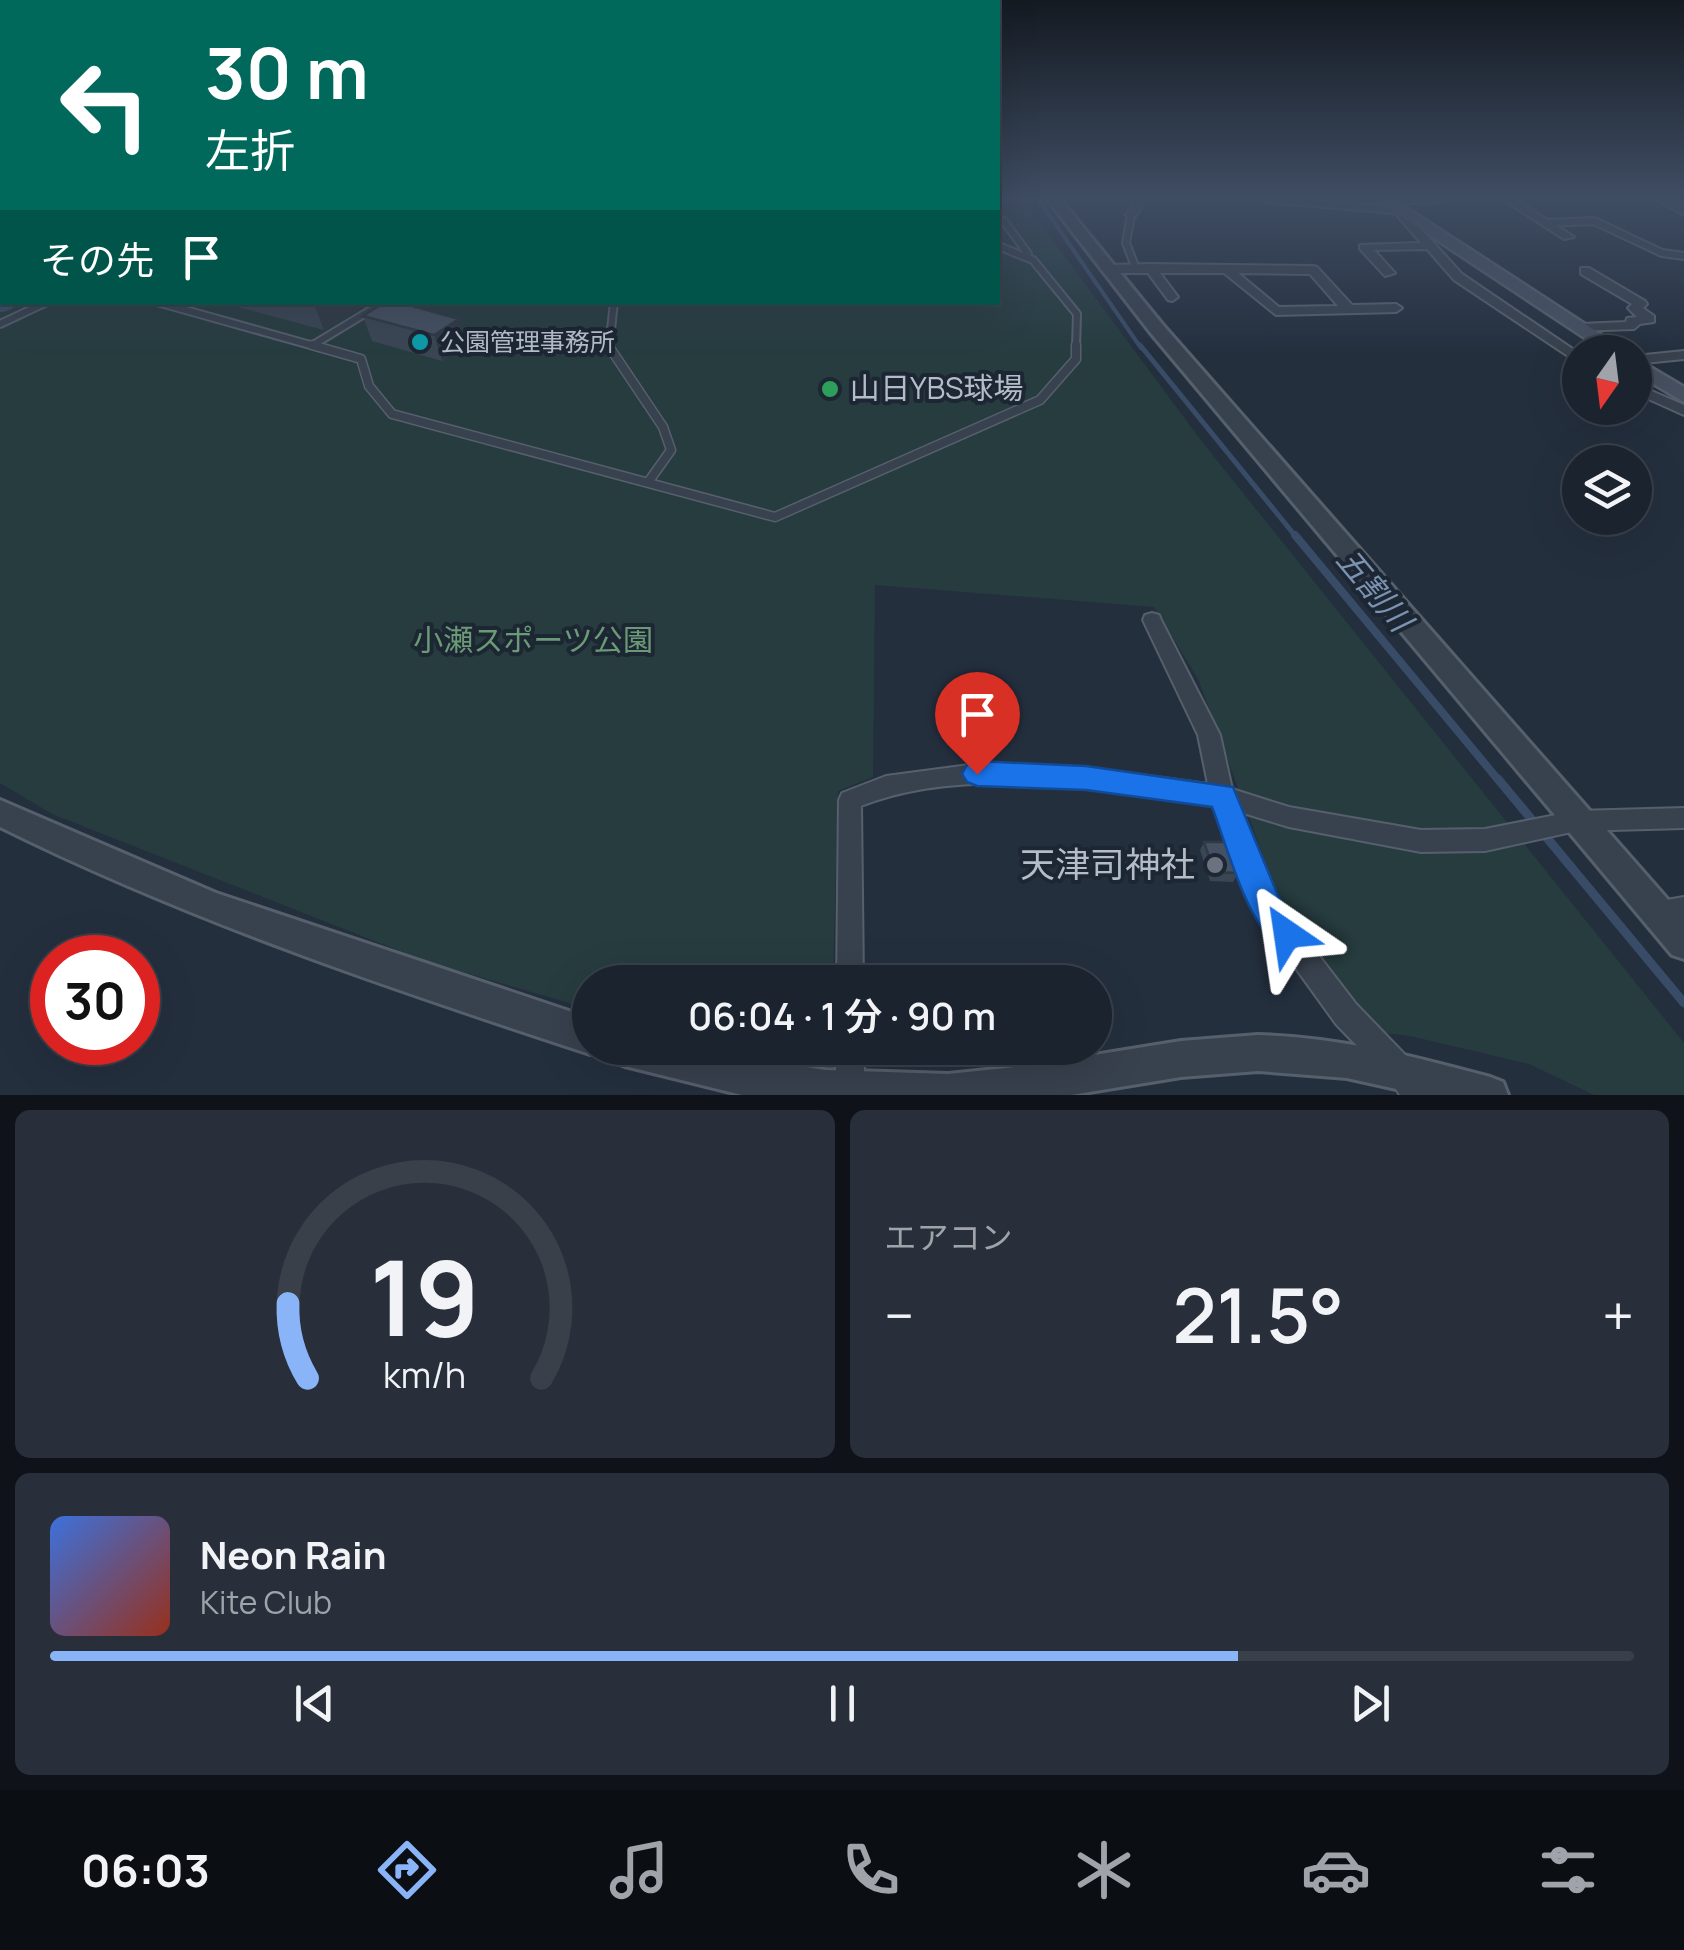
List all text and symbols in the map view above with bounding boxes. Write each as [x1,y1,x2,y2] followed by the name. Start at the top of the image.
[205,24,369,120] text: 30 m
[40,40,170,170] icon: left
[205,119,295,181] text: 左折
[174,230,229,285] icon: arrive
[40,233,154,285] text: その先
[440,324,615,359] place label: 公園管理事務所
[409,331,431,353] marker: 公園管理事務所
[1562,335,1652,425] north arrow
[1562,335,1652,535] map controls
[850,367,1024,408] place label: 山日YBS球場
[819,378,841,400] marker: 山日YBS球場
[1562,445,1652,535] button: layers
[1327,538,1424,643] water label: 五割川
[413,619,653,660] park label: 小瀬スポーツ公園
[935,672,1020,775] pin
[950,687,1005,742] icon: arrive
[1020,840,1195,888] place label: 天津司神社
[1204,854,1226,876] marker: 天津司神社
[1235,882,1339,986] position arrow
[30,935,160,1065] speed limit sign: 30
[688,989,996,1041] text: 06:04 · 1 分 · 90 m
[885,1215,1013,1259] text: エアコン
[370,1225,480,1367] text: 19
[1172,1263,1344,1366] text: 21.5°
[885,1277,914,1353] text: −
[1602,1277,1634,1353] text: +
[383,1350,466,1399] text: km/h
[200,1528,386,1580] text: Neon Rain
[200,1580,332,1624] text: Kite Club
[287,1676,342,1731] icon: previous
[815,1676,870,1731] icon: pause
[1343,1676,1398,1731] icon: next
[372,1835,442,1905] icon: directions
[604,1835,674,1905] icon: music
[836,1835,906,1905] icon: phone
[1069,1835,1139,1905] icon: climate
[1301,1835,1371,1905] icon: car
[1533,1835,1603,1905] icon: filters
[81,1839,210,1901] text: 06:03

